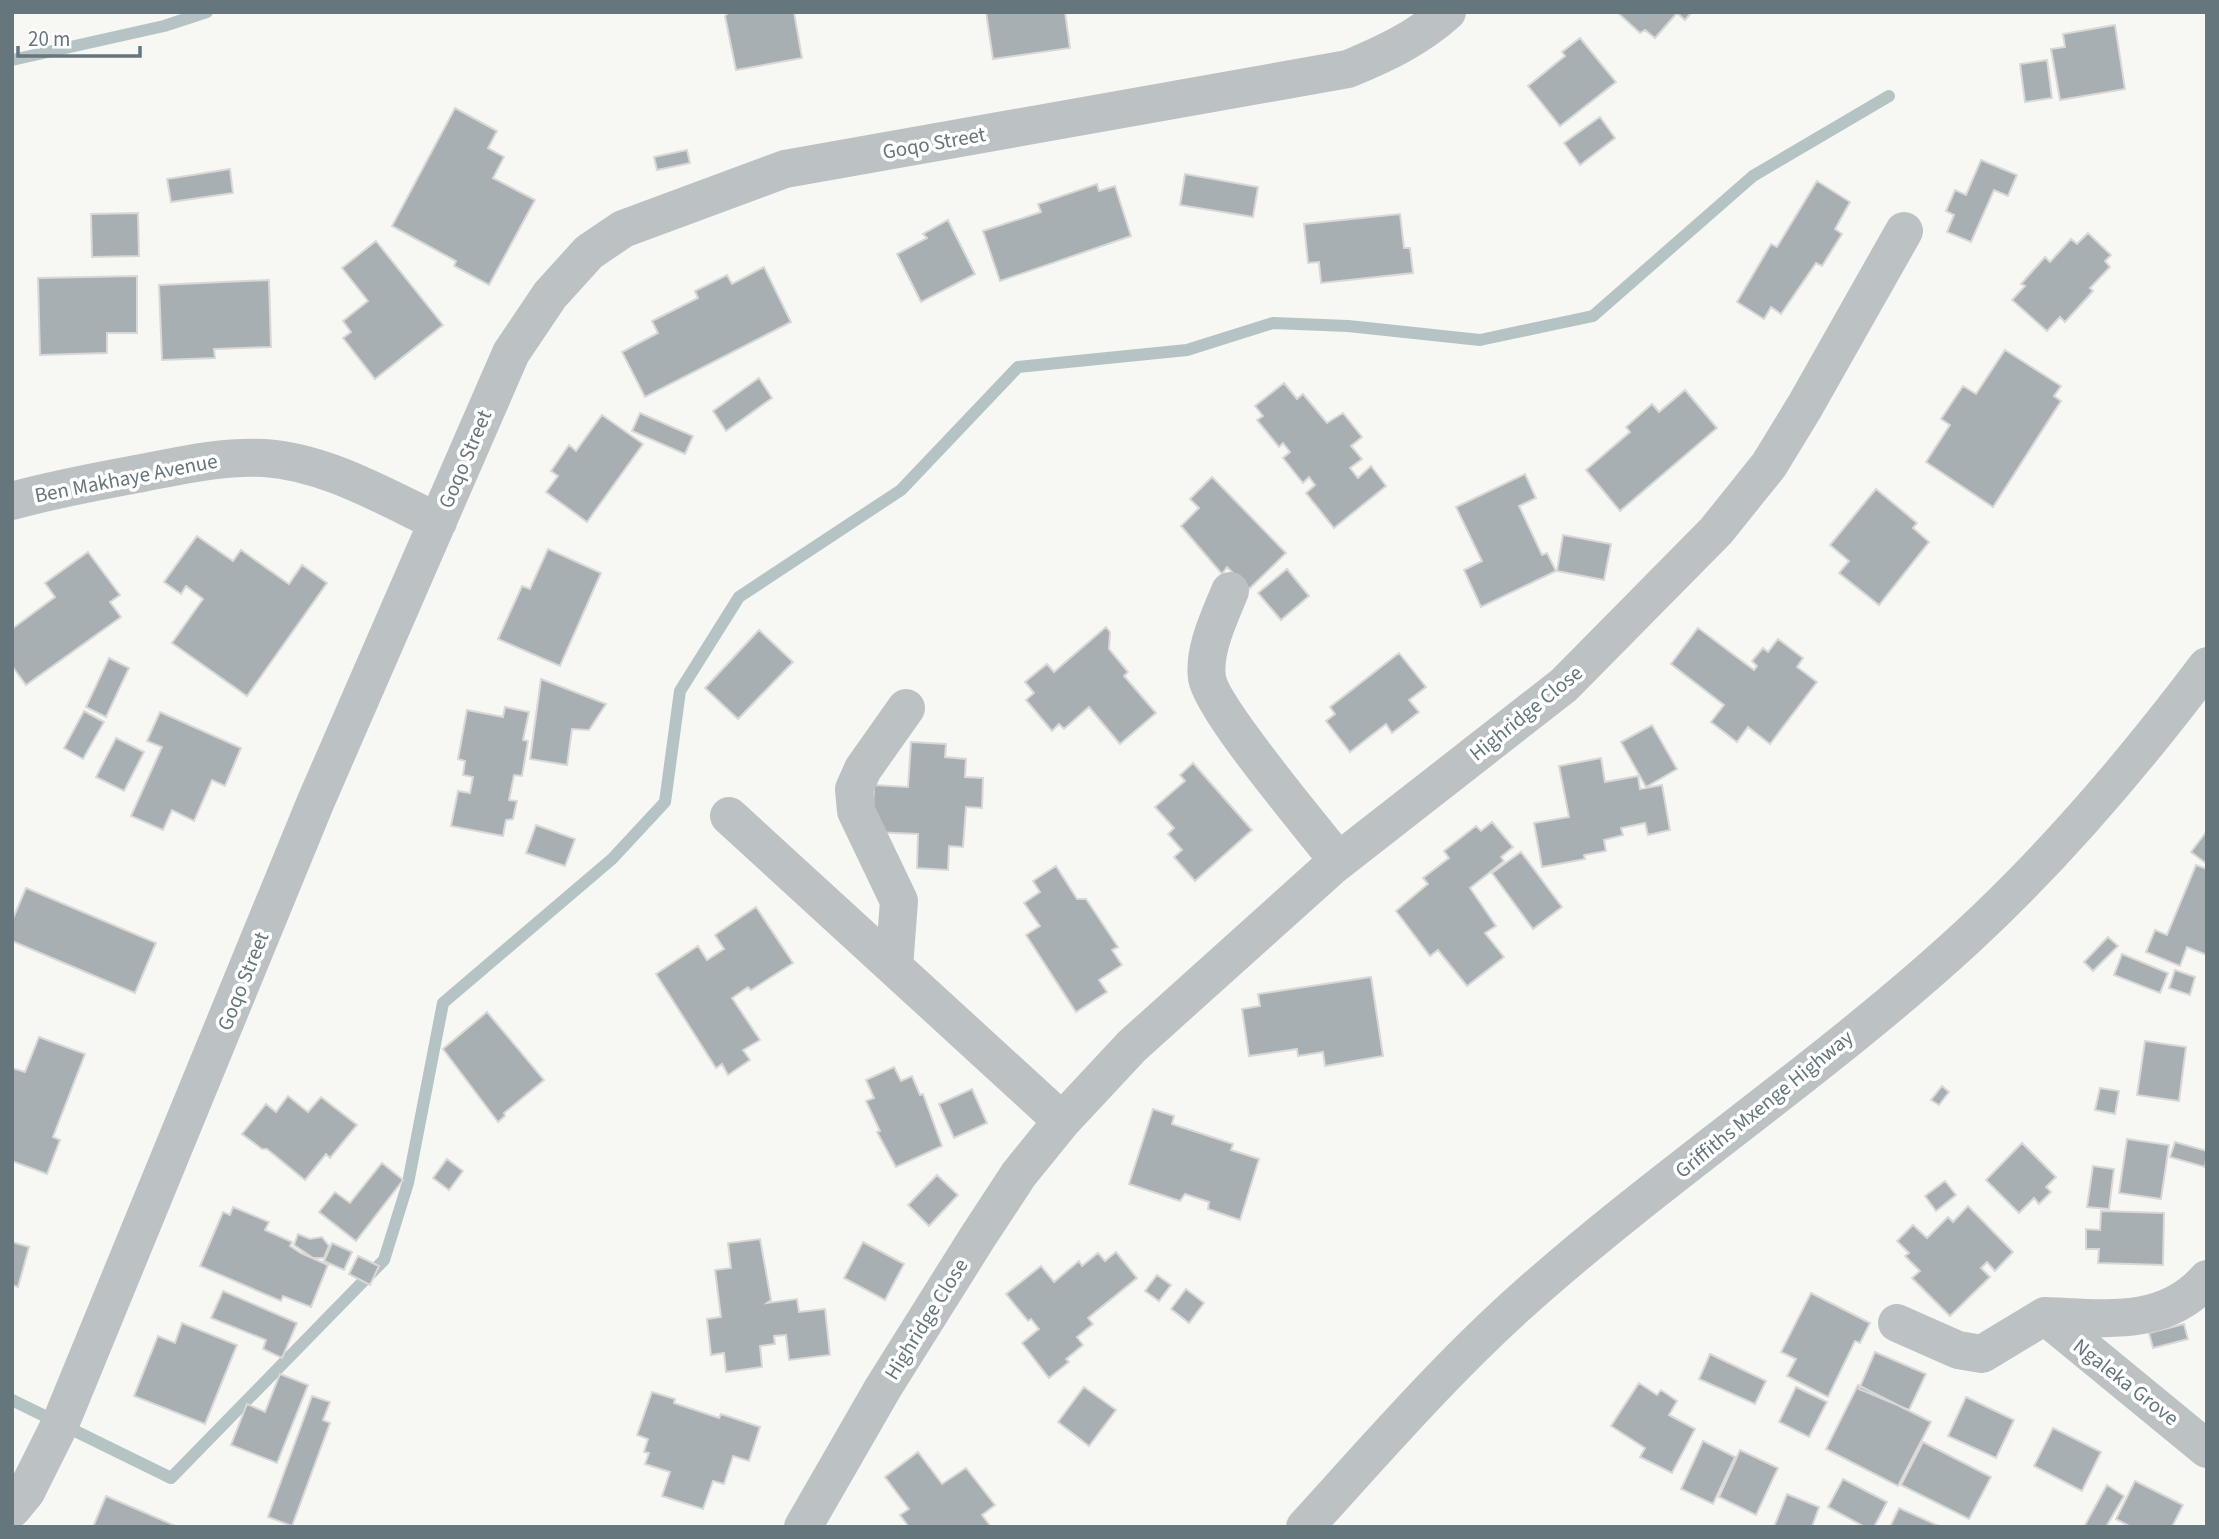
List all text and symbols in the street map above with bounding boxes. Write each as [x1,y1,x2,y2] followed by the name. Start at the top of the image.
[18,14,140,58] scale bar
[28,24,70,54] text: 20 m
[880,119,988,167] street label: Goqo Street
[431,405,499,513] street label: Goqo Street
[32,446,220,510] street label: Ben Makhaye Avenue
[1463,658,1589,768] street label: Highridge Close
[210,927,276,1035] street label: Goqo Street
[1669,1023,1860,1185] street label: Griffiths Mxenge Highway
[877,1253,975,1385] street label: Highridge Close
[2067,1331,2185,1433] street label: Ngaleka Grove

